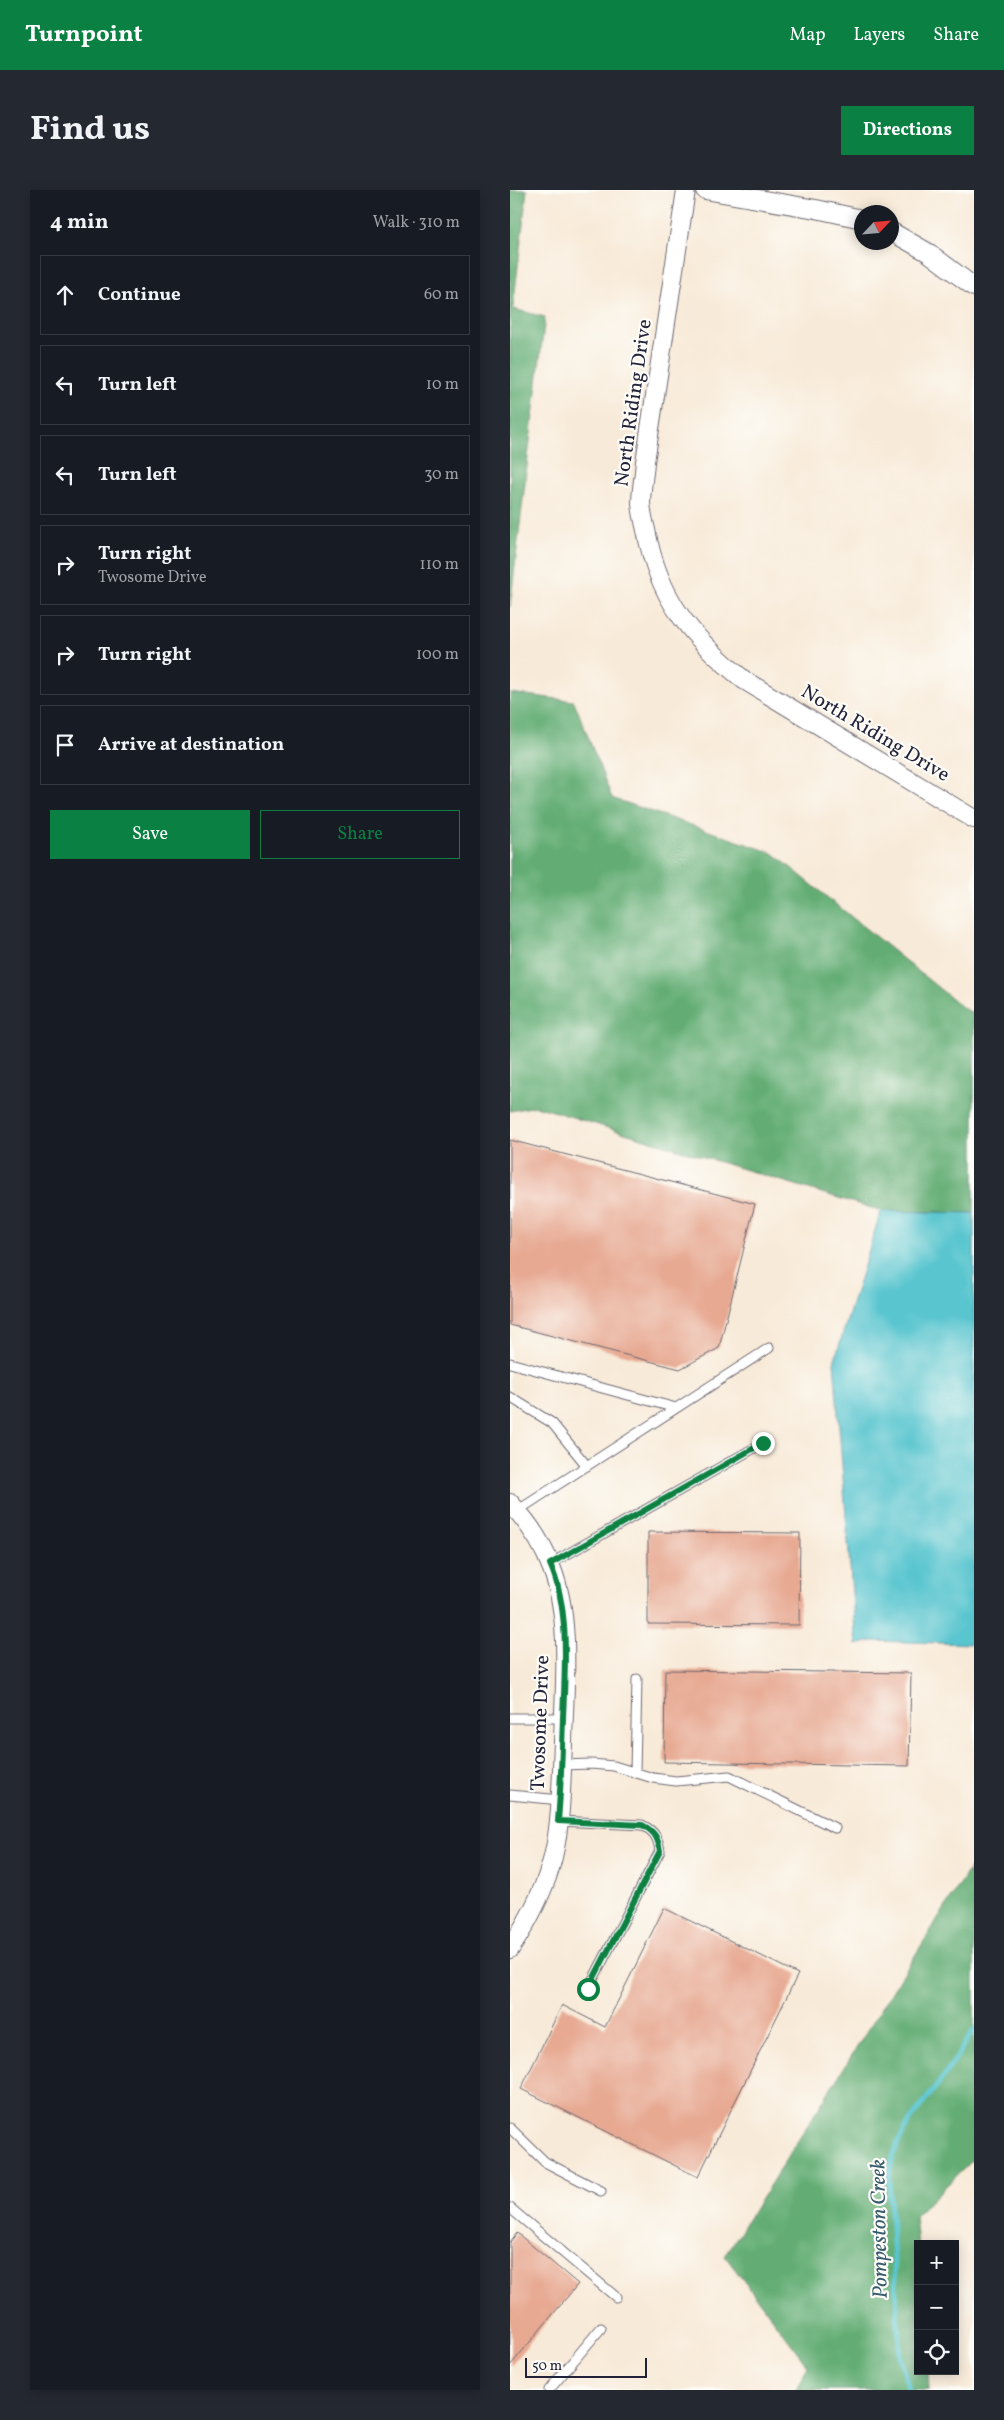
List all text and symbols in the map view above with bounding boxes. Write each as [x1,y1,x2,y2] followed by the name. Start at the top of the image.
[25,18,143,52] text: Turnpoint
[789,23,825,48] text: Map
[853,23,905,48] text: Layers
[933,23,979,48] text: Share
[30,106,150,154] text: Find us
[841,106,974,155] button: Directions
[854,205,899,250] north arrow
[50,208,109,237] text: 4 min
[373,212,460,234] text: Walk · 310 m
[51,281,79,309] icon: ahead
[98,282,181,308] text: Continue
[424,284,459,306] text: 60 m
[608,317,660,489] street label: North Riding Drive
[51,371,79,399] icon: left
[98,372,177,398] text: Turn left
[426,374,459,396] text: 10 m
[51,461,79,489] icon: left
[98,462,177,488] text: Turn left
[424,464,459,486] text: 30 m
[98,541,191,567] text: Turn right
[51,551,79,579] icon: right
[420,554,459,576] text: 110 m
[98,567,207,589] text: Twosome Drive
[51,641,79,669] icon: right
[98,642,191,668] text: Turn right
[416,644,459,666] text: 100 m
[795,679,955,789] street label: North Riding Drive
[51,731,79,759] icon: arrive
[98,732,284,758] text: Arrive at destination
[50,810,250,859] button: Save
[260,810,460,859] button: Share
[752,1432,775,1455] route end
[525,1655,557,1791] street label: Twosome Drive
[577,1978,600,2001] route start
[864,2159,896,2299] water label: Pompeston Creek
[914,2240,959,2375] map controls
[914,2240,959,2285] button: +
[914,2285,959,2330] button: −
[914,2330,959,2375] button: locate
[525,2355,648,2378] scale bar
[532,2357,562,2376] text: 50 m

